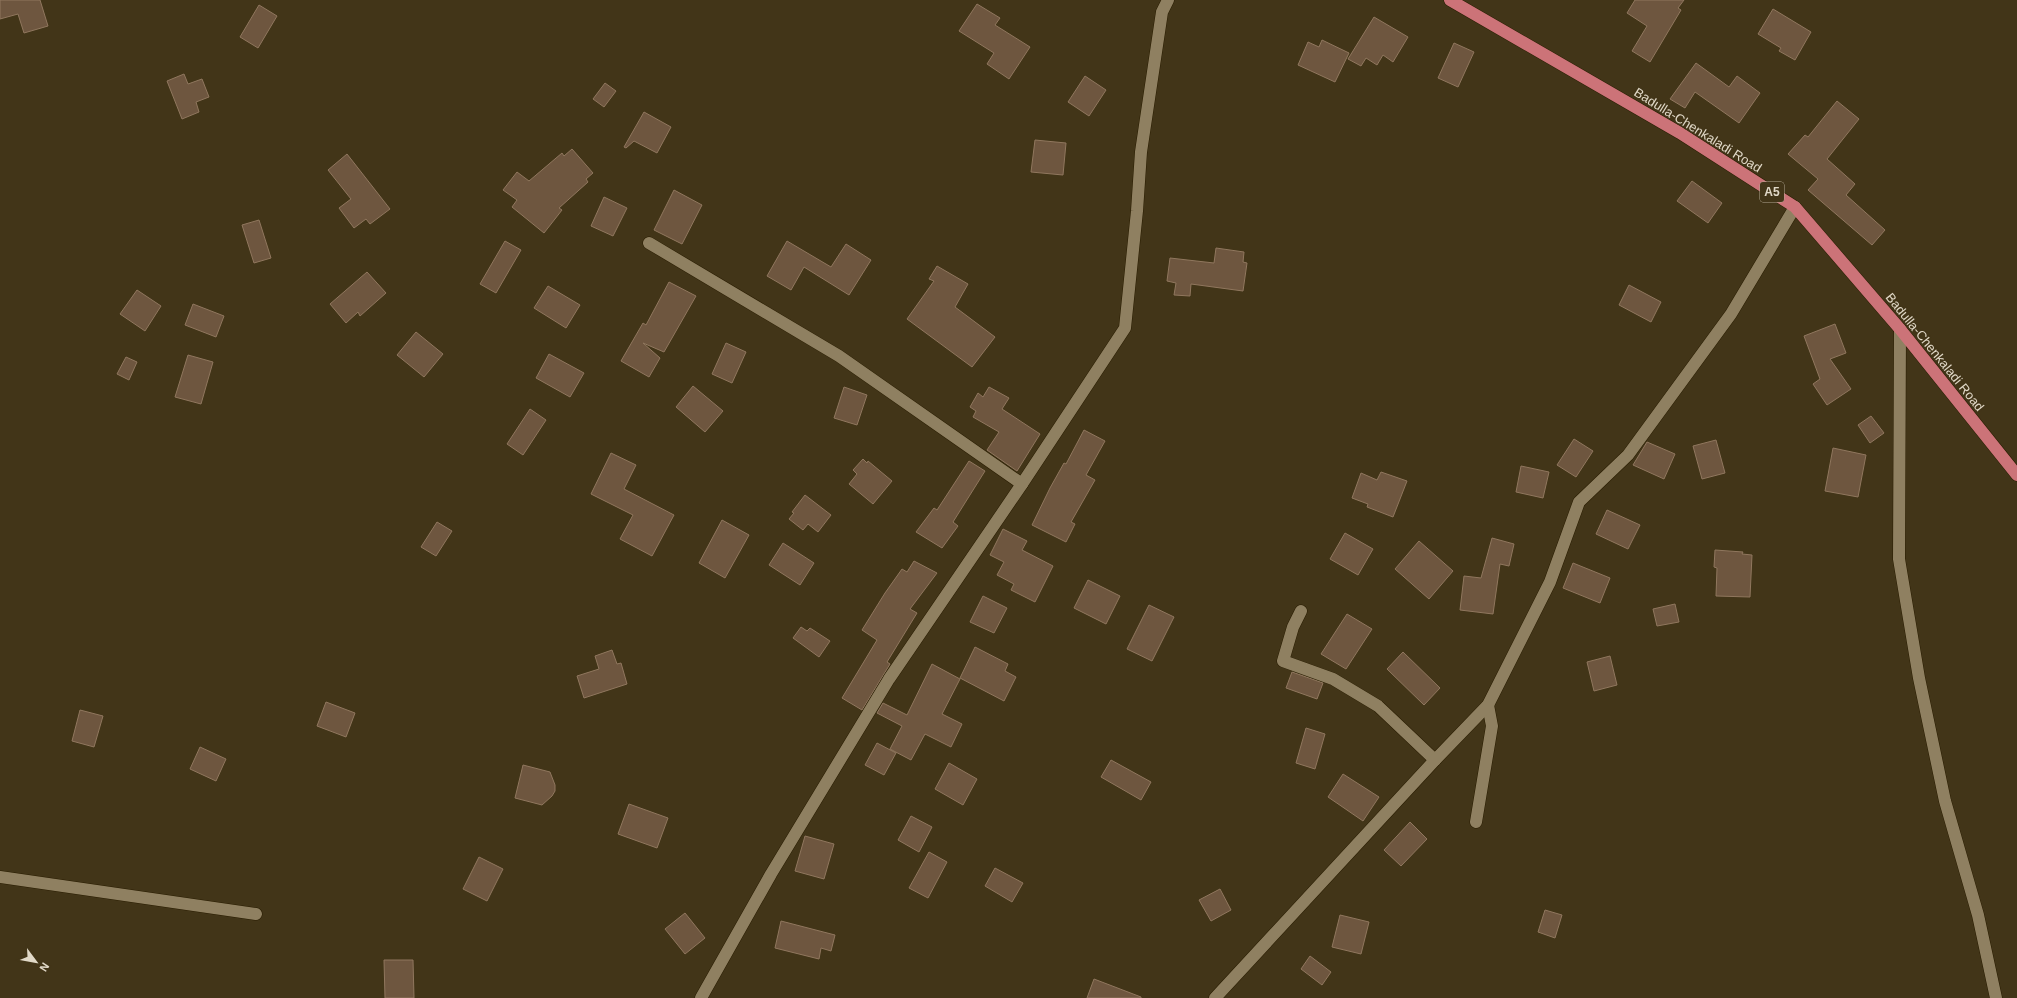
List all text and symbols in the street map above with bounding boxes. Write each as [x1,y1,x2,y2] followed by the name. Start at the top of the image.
[1632,85,1764,175] street label: Badulla-Chenkaladi Road
[1760,182,1784,202] road number: A5
[1883,290,1987,414] street label: Badulla-Chenkaladi Road
[16,942,56,982] north arrow
[37,961,52,974] text: N

